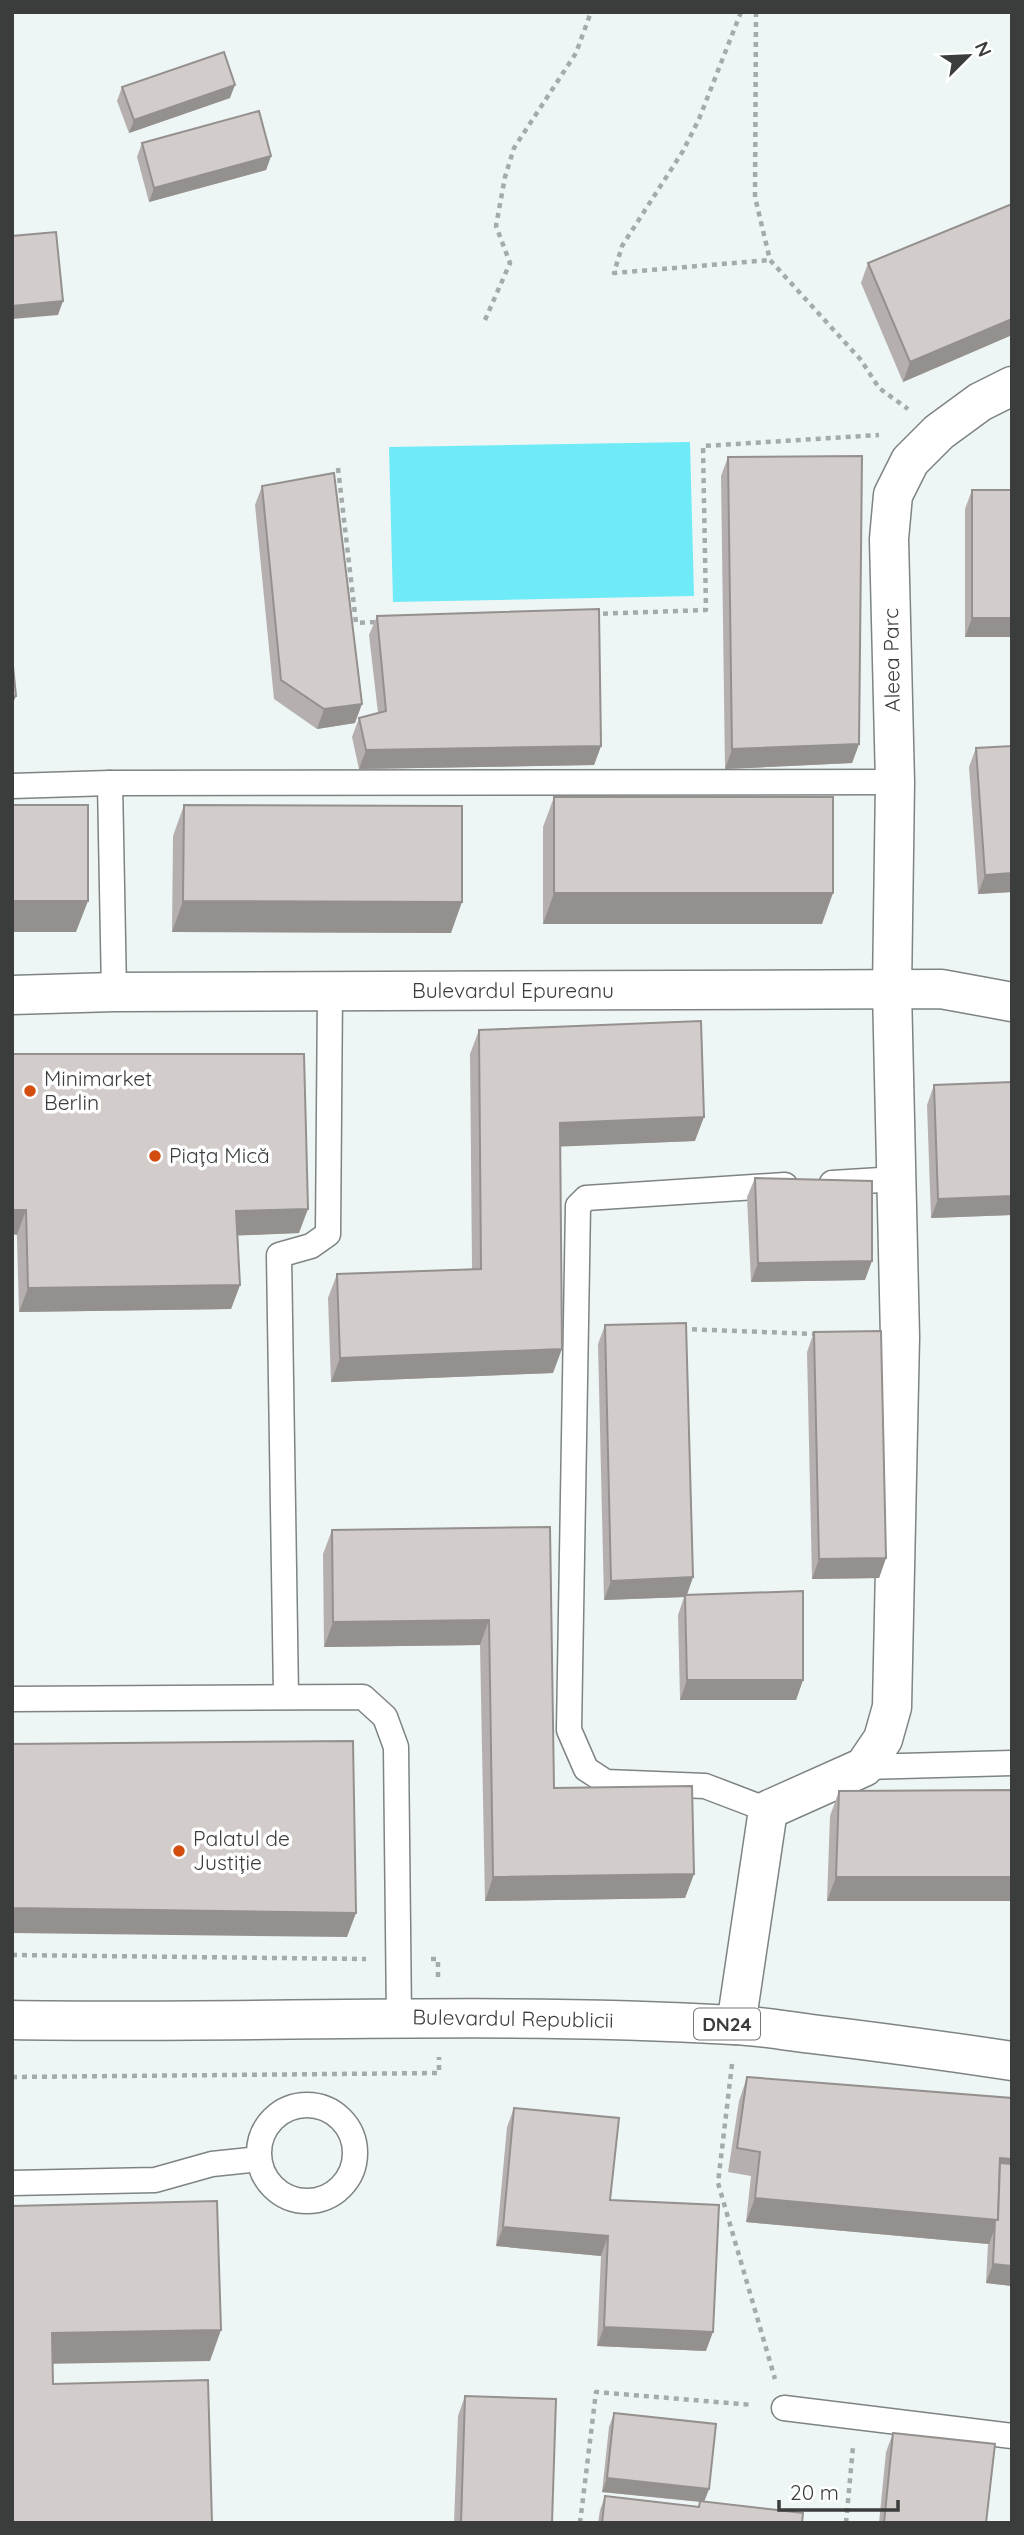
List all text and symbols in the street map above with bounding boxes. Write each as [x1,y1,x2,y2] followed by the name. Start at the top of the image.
[933,21,1003,91] north arrow
[970,38,997,60] text: N
[877,608,905,712] street label: Aleea Parc
[412,977,614,1003] street label: Bulevardul Epureanu
[44,1065,152,1115] place label: Minimarket Berlin
[22,1083,38,1099] marker: Minimarket Berlin
[169,1142,270,1168] place label: Piața Mică
[147,1148,163,1164] marker: Piața Mică
[193,1825,290,1875] place label: Palatul de Justiție
[171,1843,187,1859] marker: Palatul de Justiție
[412,2003,614,2033] street label: Bulevardul Republicii
[694,2008,760,2040] road number: DN24
[779,2468,898,2512] scale bar
[790,2479,839,2505] text: 20 m

